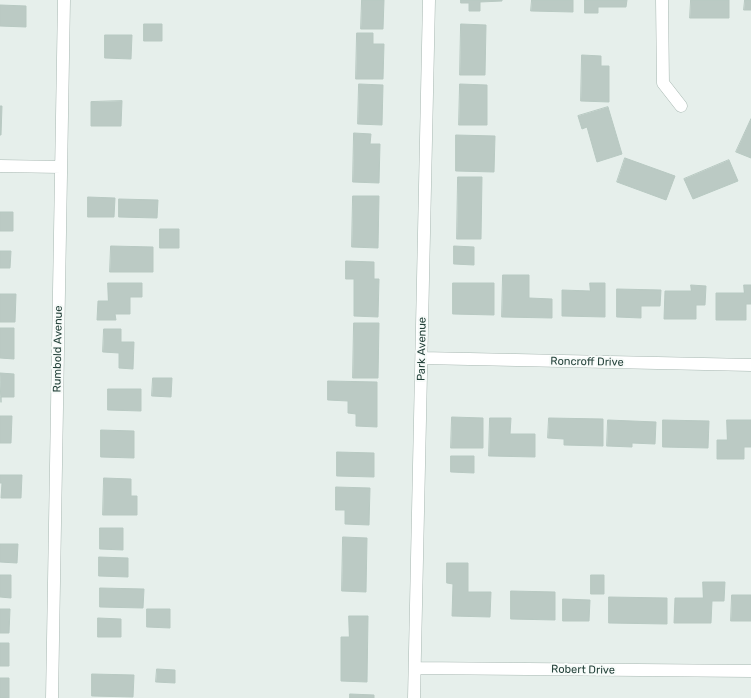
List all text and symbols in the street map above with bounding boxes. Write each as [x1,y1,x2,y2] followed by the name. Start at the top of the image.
[51,305,65,393] street label: Rumbold Avenue
[415,317,429,381] street label: Park Avenue
[550,355,624,369] street label: Roncroff Drive
[551,663,615,677] street label: Robert Drive

